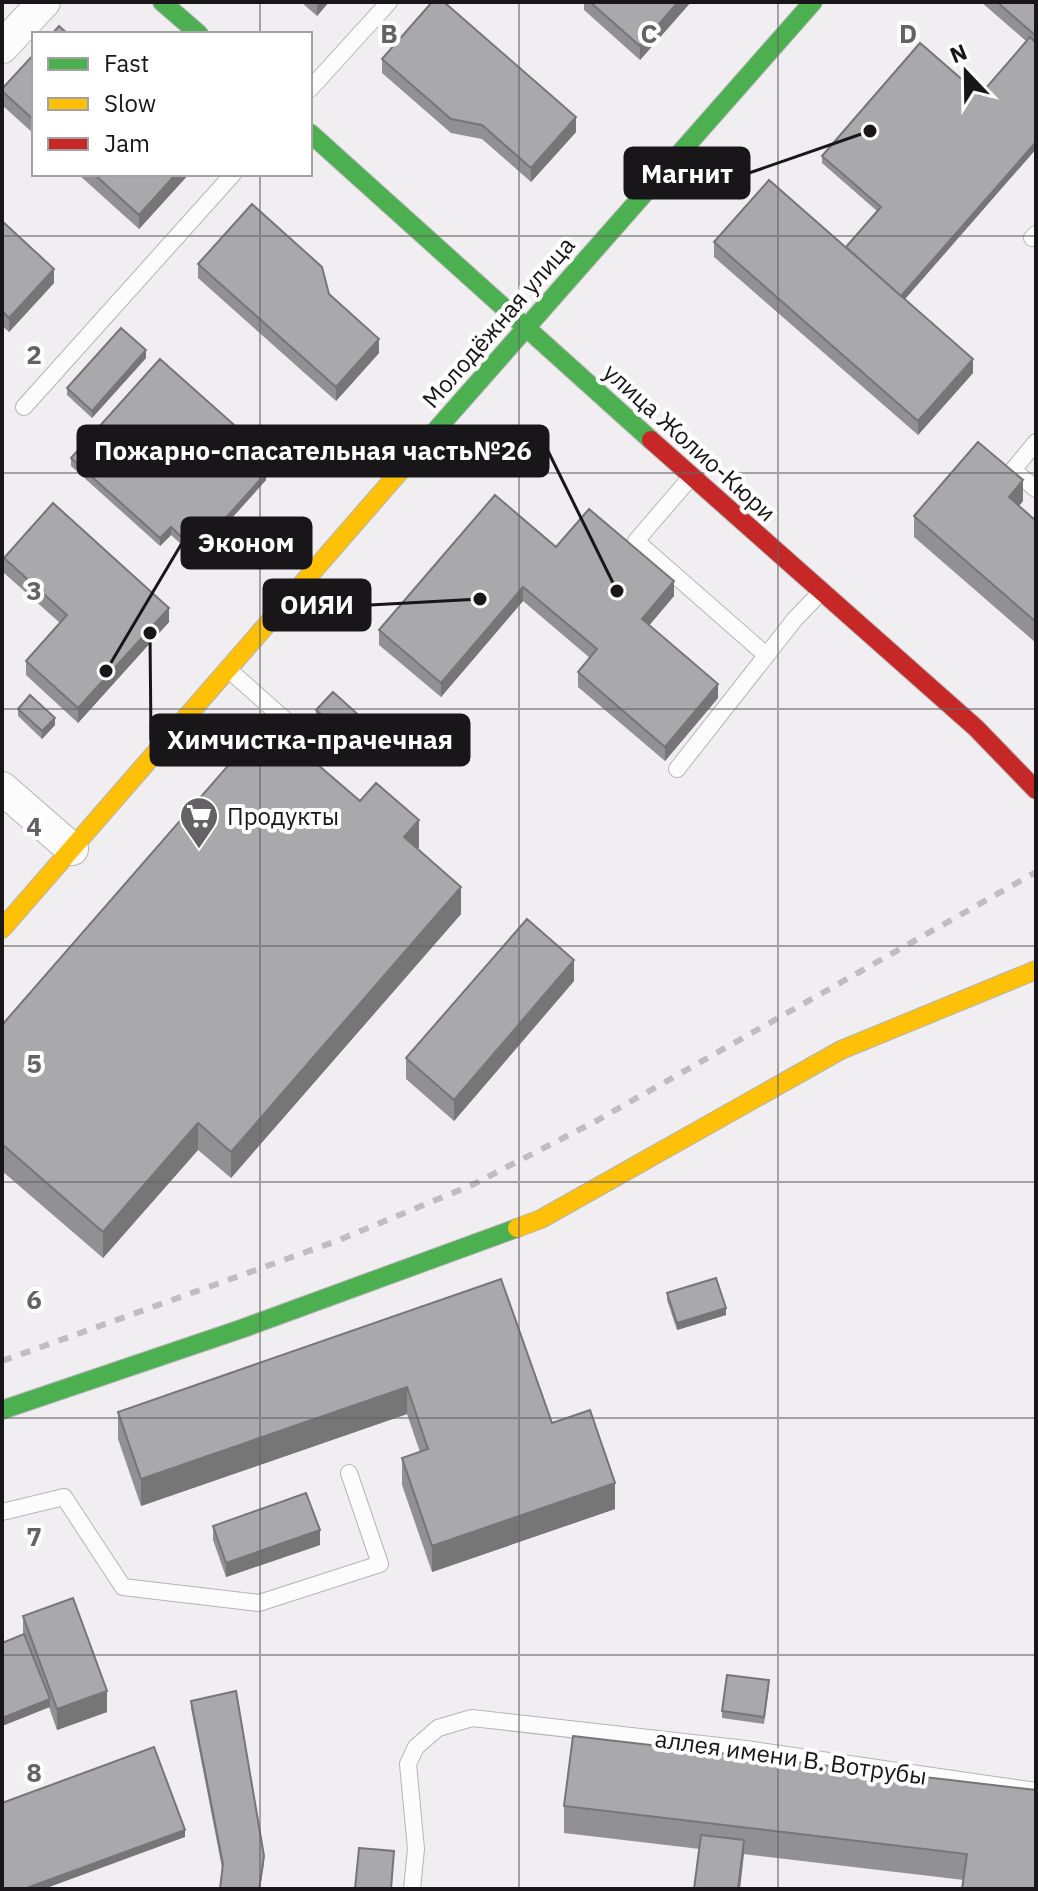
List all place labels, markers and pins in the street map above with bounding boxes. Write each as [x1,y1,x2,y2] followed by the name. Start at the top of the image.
[625,148,749,198] callout: Магнит
[78,426,548,476] callout: Пожарно-спасательная часть№26
[182,518,311,568] callout: Эконом
[264,580,370,630] callout: ОИЯИ
[151,715,469,765] callout: Химчистка-прачечная
[178,795,220,850] supermarket icon: Продукты
[227,800,339,832] place label: Продукты

